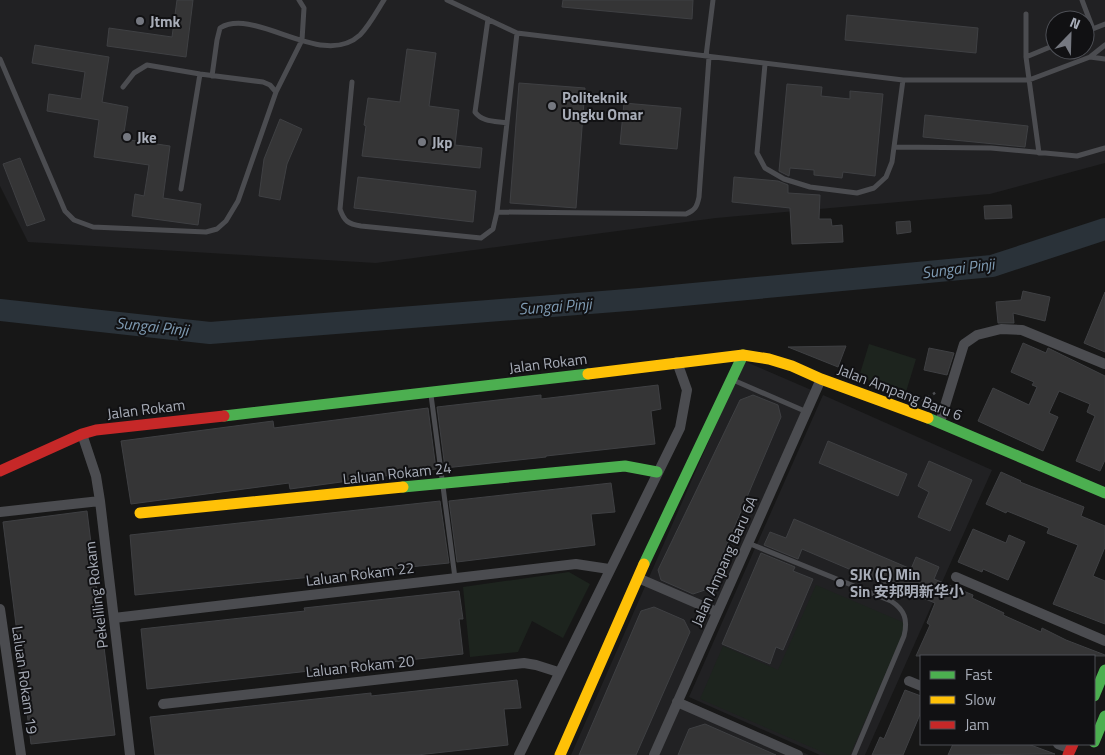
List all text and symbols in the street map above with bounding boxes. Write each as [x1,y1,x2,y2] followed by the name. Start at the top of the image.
[150,10,181,33] place label: Jtmk
[1045,10,1095,60] north arrow
[1067,11,1084,34] text: N
[134,15,146,27] marker: Jtmk
[562,86,643,126] place label: Politeknik Ungku Omar
[546,100,558,112] marker: Politeknik Ungku Omar
[137,126,157,149] place label: Jke
[121,131,133,143] marker: Jke
[432,131,452,154] place label: Jkp
[416,136,428,148] marker: Jkp
[920,251,997,284] water label: Sungai Pinji
[518,291,594,321] water label: Sungai Pinji
[115,310,191,342] water label: Sungai Pinji
[508,347,588,379] street label: Jalan Rokam
[834,358,966,426] street label: Jalan Ampang Baru 6
[106,393,186,425] street label: Jalan Rokam
[341,456,453,490] street label: Laluan Rokam 24
[685,492,763,630] street label: Jalan Ampang Baru 6A
[78,540,114,650] street label: Pekeliling Rokam
[304,556,416,592] street label: Laluan Rokam 22
[850,563,965,603] place label: SJK (C) Min Sin 安邦明新华小
[834,577,846,589] marker: SJK (C) Min Sin 安邦明新华小
[6,624,44,736] street label: Laluan Rokam 19
[304,649,416,683] street label: Laluan Rokam 20
[920,655,1095,745] legend
[965,663,993,686] text: Fast
[965,688,996,711] text: Slow
[965,713,989,736] text: Jam

